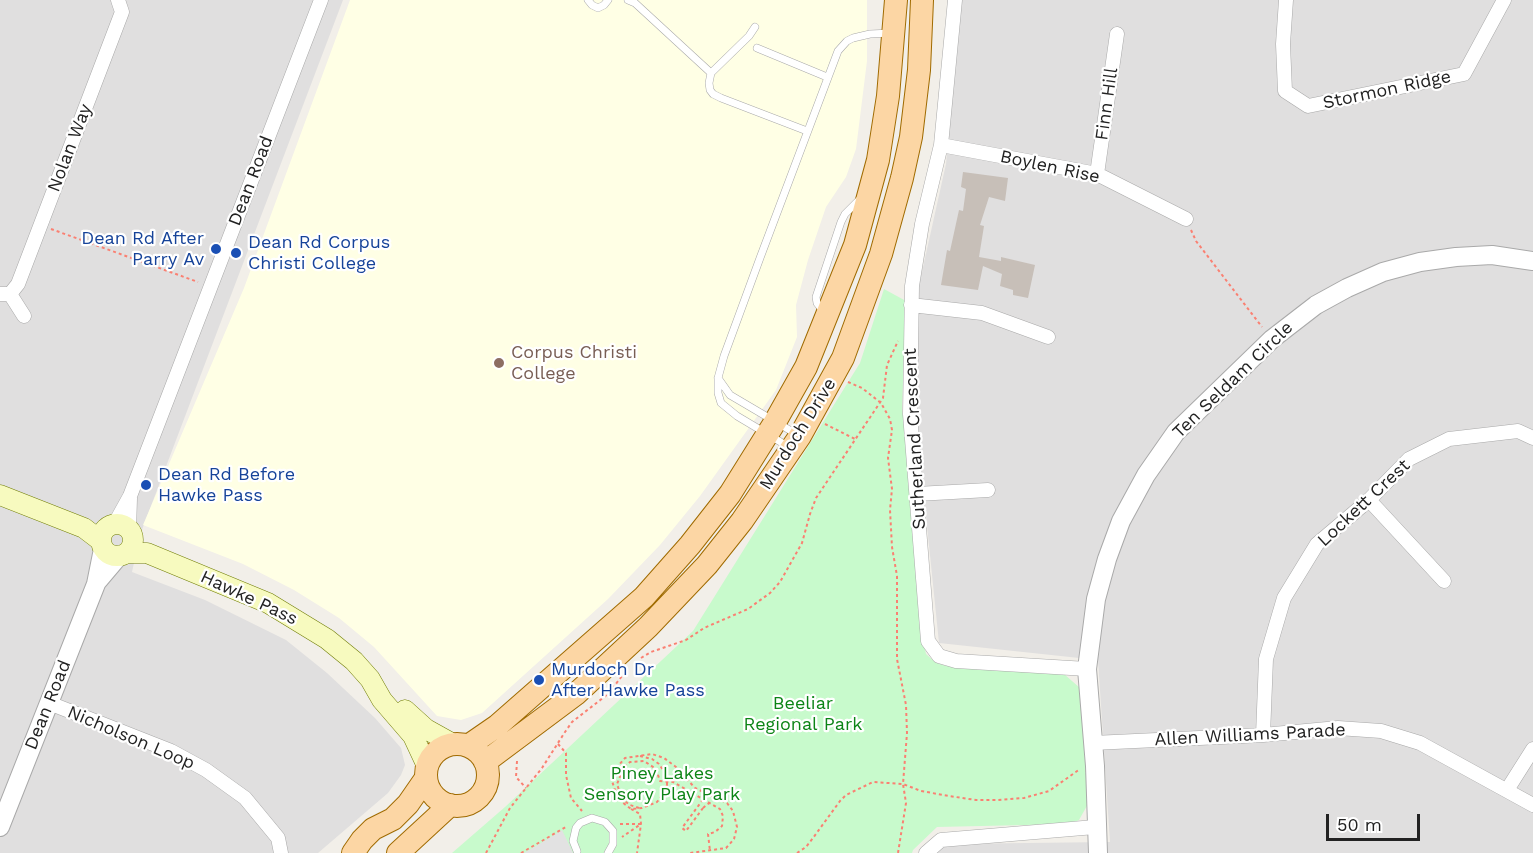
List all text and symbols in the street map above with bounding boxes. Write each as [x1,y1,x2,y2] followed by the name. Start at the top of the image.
[1091,66,1123,142] street label: Finn Hill
[1321,66,1453,114] street label: Stormon Ridge
[43,101,97,195] street label: Nolan Way
[224,133,278,229] street label: Dean Road
[998,146,1102,188] street label: Boylen Rise
[81,228,204,270] place label: Dean Rd After Parry Av
[248,232,390,274] place label: Dean Rd Corpus Christi College
[209,242,223,256] marker: Dean Rd After Parry Av
[229,246,243,260] marker: Dean Rd Corpus Christi College
[1168,317,1298,443] street label: Ten Seldam Circle
[511,342,637,385] place label: Corpus Christi College
[899,348,931,530] street label: Sutherland Crescent
[492,356,506,370] marker: Corpus Christi College
[755,374,841,494] street label: Murdoch Drive
[1313,455,1415,551] street label: Lockett Crest
[158,464,295,506] place label: Dean Rd Before Hawke Pass
[139,478,153,492] marker: Dean Rd Before Hawke Pass
[197,566,301,630] street label: Hawke Pass
[20,657,76,753] street label: Dean Road
[551,659,705,702] place label: Murdoch Dr After Hawke Pass
[532,673,546,687] marker: Murdoch Dr After Hawke Pass
[744,693,862,736] park label: Beeliar Regional Park
[64,701,198,775] street label: Nicholson Loop
[1154,719,1346,751] street label: Allen Williams Parade
[584,763,740,806] park label: Piney Lakes Sensory Play Park
[1329,802,1424,840] scale bar
[1337,814,1382,835] text: 50 m

